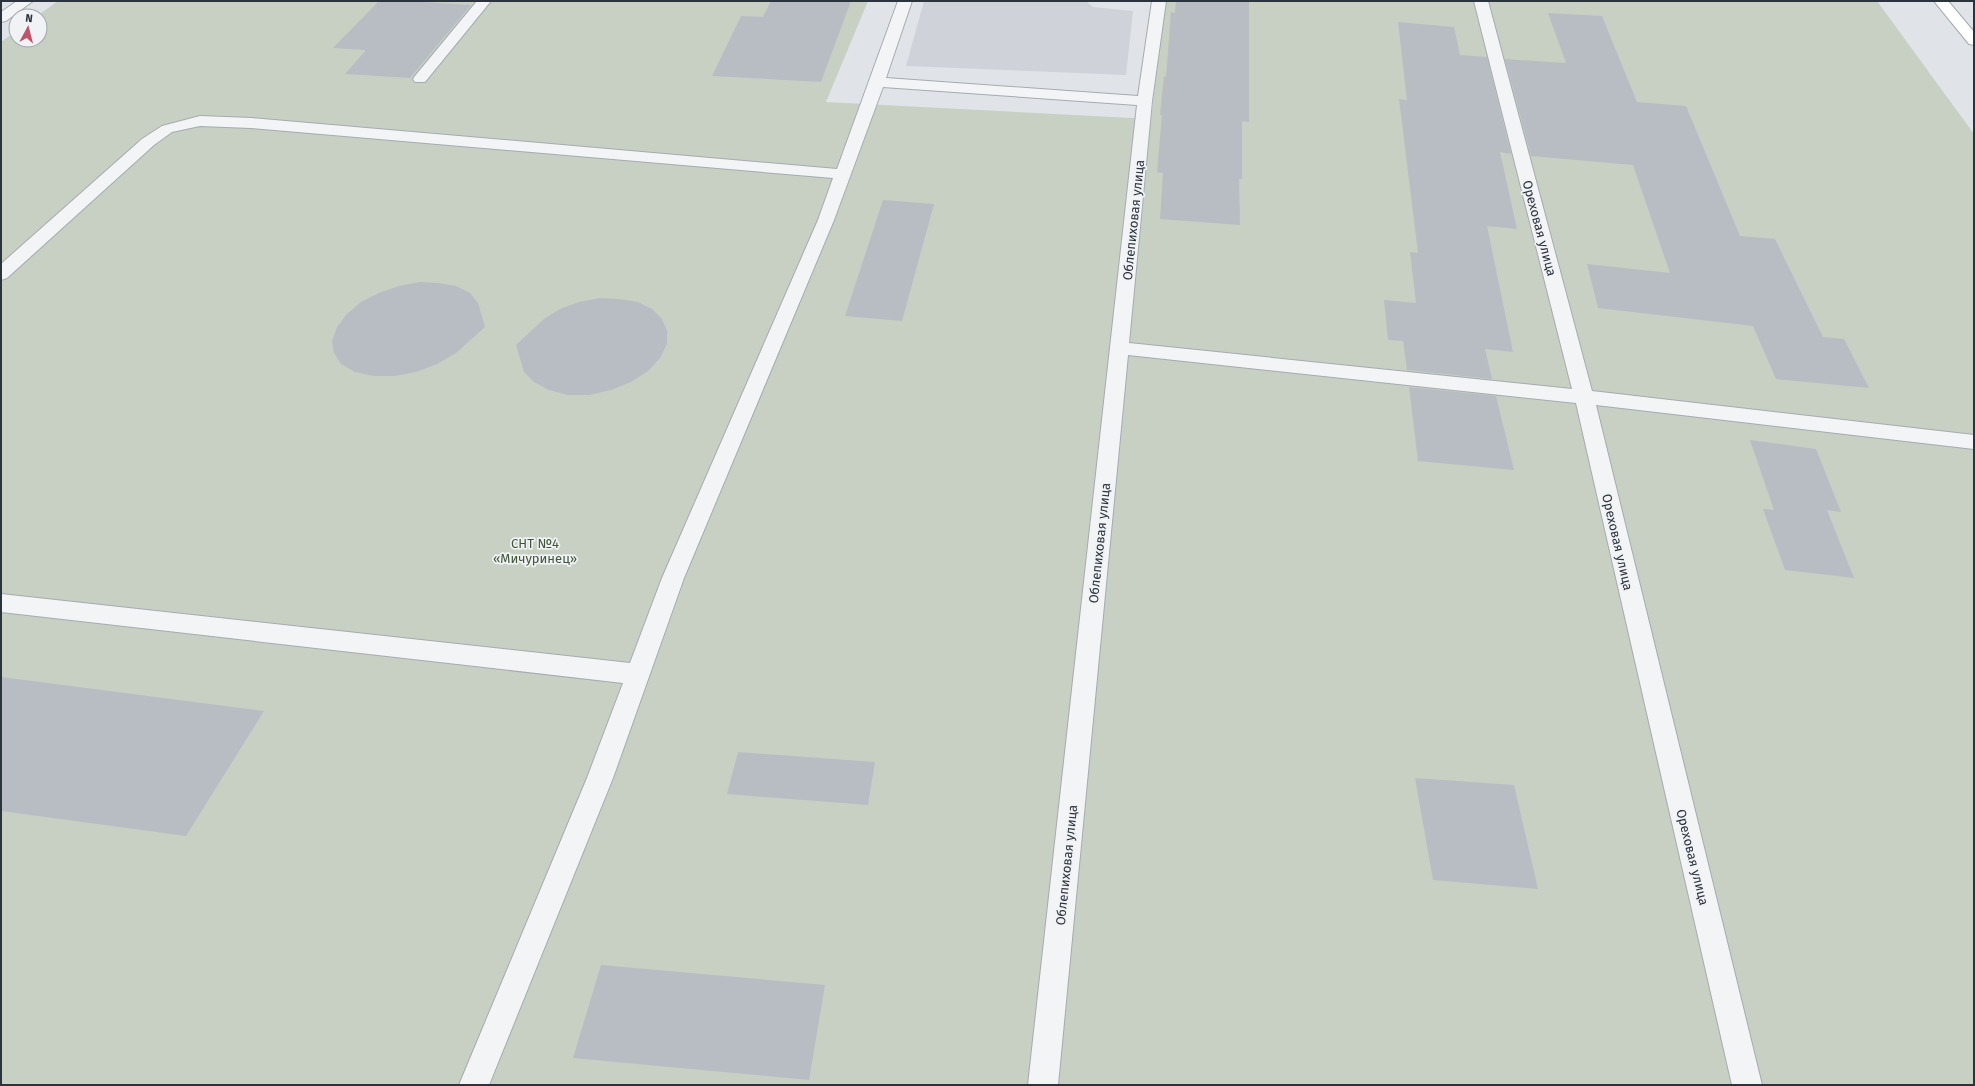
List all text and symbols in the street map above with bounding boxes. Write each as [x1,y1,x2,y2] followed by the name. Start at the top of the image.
[8,8,48,48] north arrow
[25,12,34,25] text: N
[1120,159,1147,281] street label: Облепиховая улица
[1520,179,1560,278] street label: Ореховая улица
[1086,482,1113,604] street label: Облепиховая улица
[1599,492,1636,592] street label: Ореховая улица
[493,536,577,566] park label: СНТ №4 «Мичуринец»
[1053,804,1080,926] street label: Облепиховая улица
[1673,807,1712,907] street label: Ореховая улица

